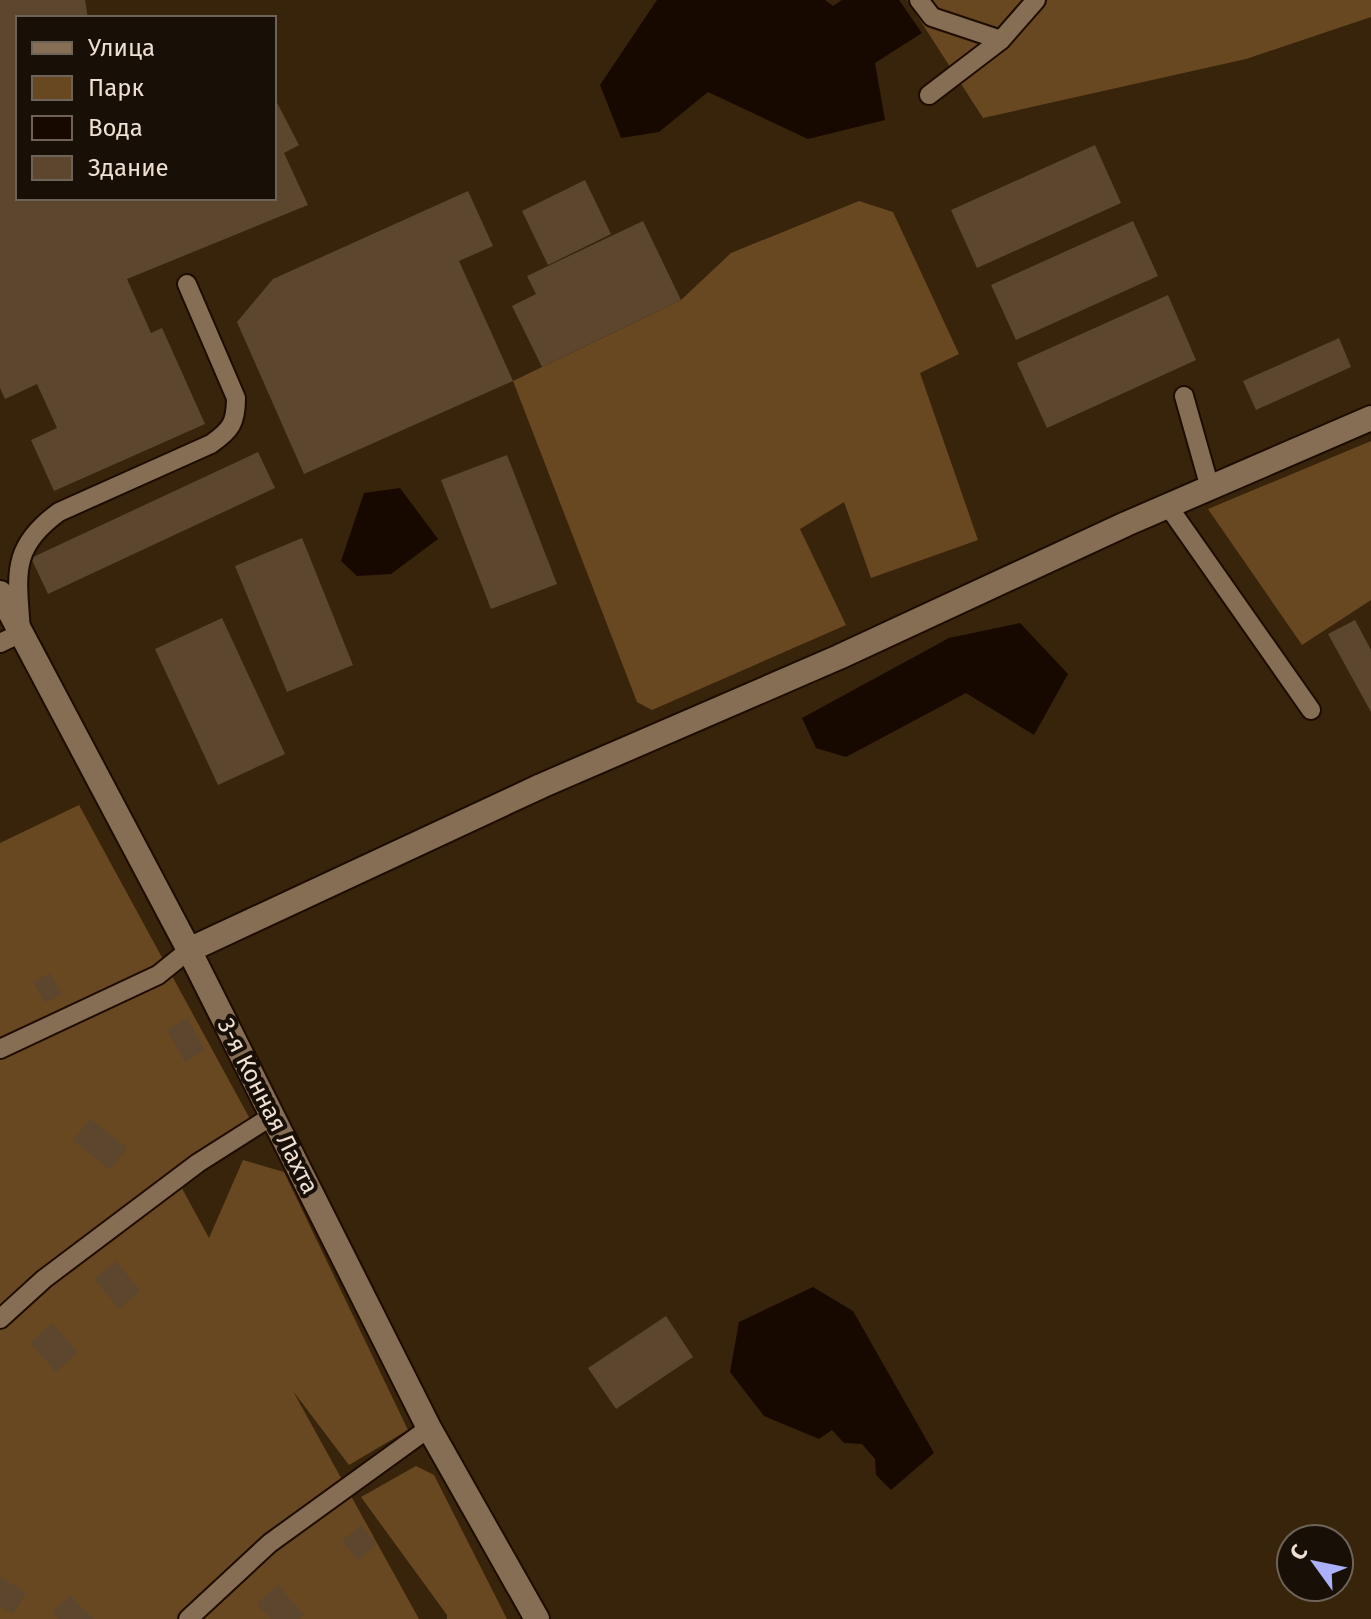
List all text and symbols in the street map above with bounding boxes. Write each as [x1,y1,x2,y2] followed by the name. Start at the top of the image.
[16,16,276,200] legend
[88,34,155,62] text: Улица
[88,74,145,102] text: Парк
[88,114,143,142] text: Вода
[88,154,169,182] text: Здание
[212,1014,324,1198] street label: 3-я Конная Лахта
[1275,1523,1355,1603] north arrow
[1284,1539,1314,1565] text: С

